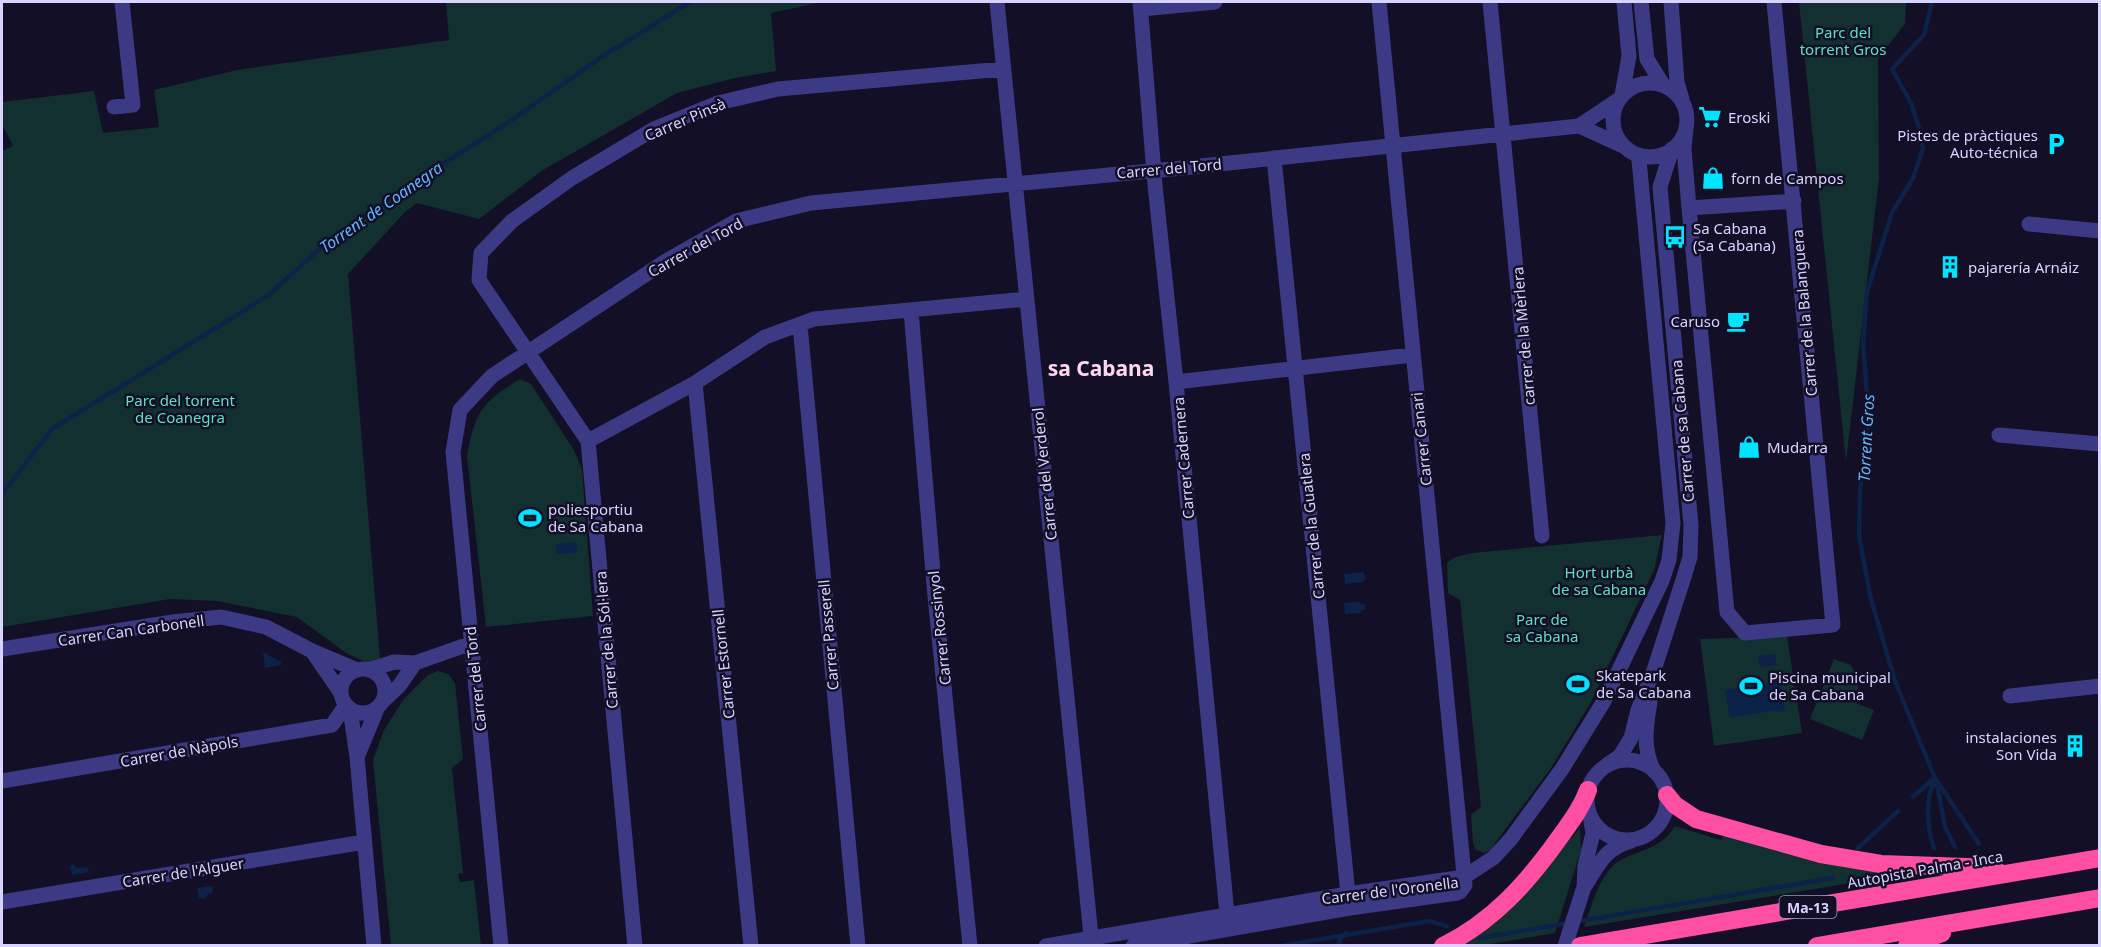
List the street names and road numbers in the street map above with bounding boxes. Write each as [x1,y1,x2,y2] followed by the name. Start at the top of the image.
[641,93,729,145] street label: Carrer Pinsà
[1116,153,1222,183] street label: Carrer del Tord
[644,213,746,281] street label: Carrer del Tord
[1787,229,1821,397] street label: Carrer de la Balanguera
[1507,266,1539,406] street label: carrer de la Mèrlera
[1666,359,1698,503] street label: Carrer de sa Cabana
[1406,391,1436,487] street label: Carrer Canari
[1168,396,1198,520] street label: Carrer Cadernera
[1027,407,1061,541] street label: Carrer del Verderol
[1293,452,1329,600] street label: Carrer de la Guatlera
[590,570,622,710] street label: Carrer de la Sól·lera
[923,570,955,686] street label: Carrer Rossinyol
[813,579,843,691] street label: Carrer Passerell
[707,608,739,720] street label: Carrer Estornell
[57,610,205,650] street label: Carrer Can Carbonell
[460,626,490,732] street label: Carrer del Tord
[119,731,239,771] street label: Carrer de Nàpols
[1846,845,2004,893] street label: Autopista Palma - Inca
[121,853,245,891] street label: Carrer de l'Alguer
[1320,872,1460,908] street label: Carrer de l'Oronella
[1780,896,1836,918] road number: Ma-13

